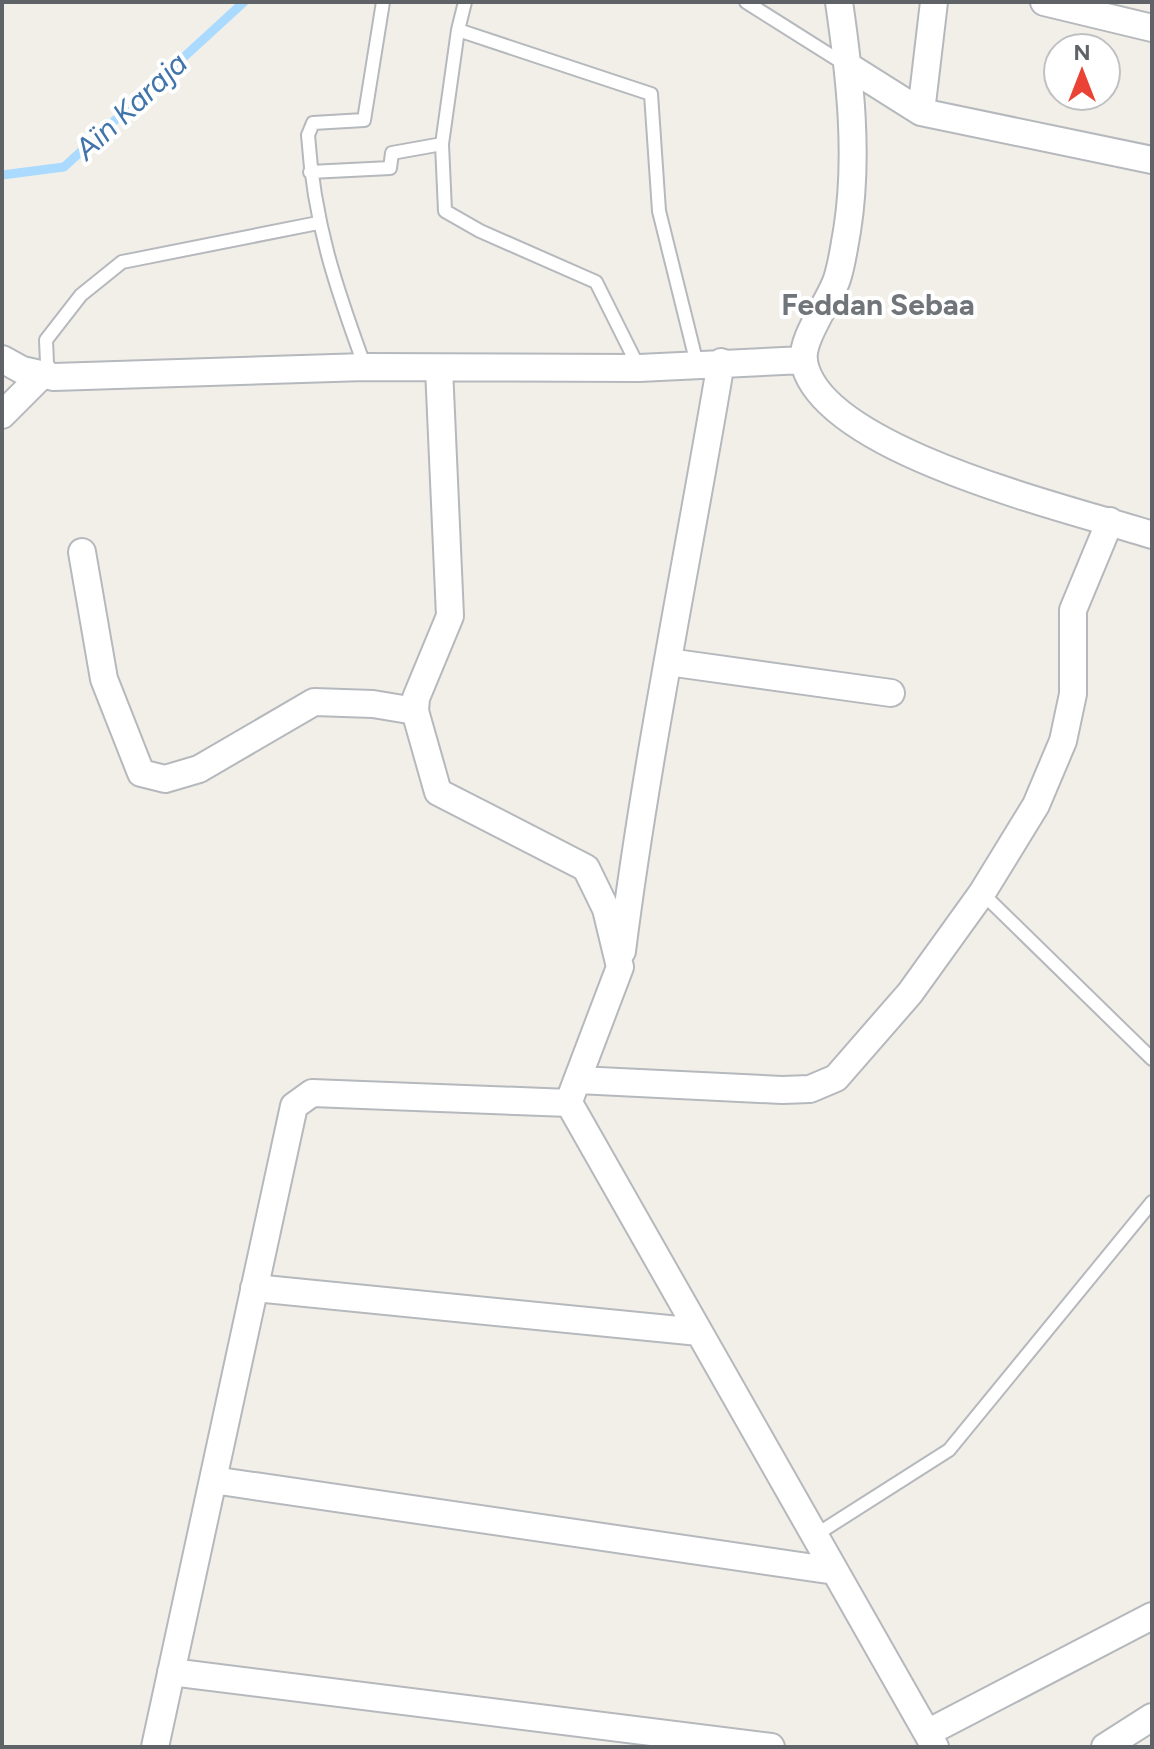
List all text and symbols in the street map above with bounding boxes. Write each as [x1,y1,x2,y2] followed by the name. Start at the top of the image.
[1042,32,1122,112] north arrow
[1073,39,1091,66] text: N
[66,45,195,168] water label: Aïn Karaja
[781,286,975,323] district label: Feddan Sebaa

